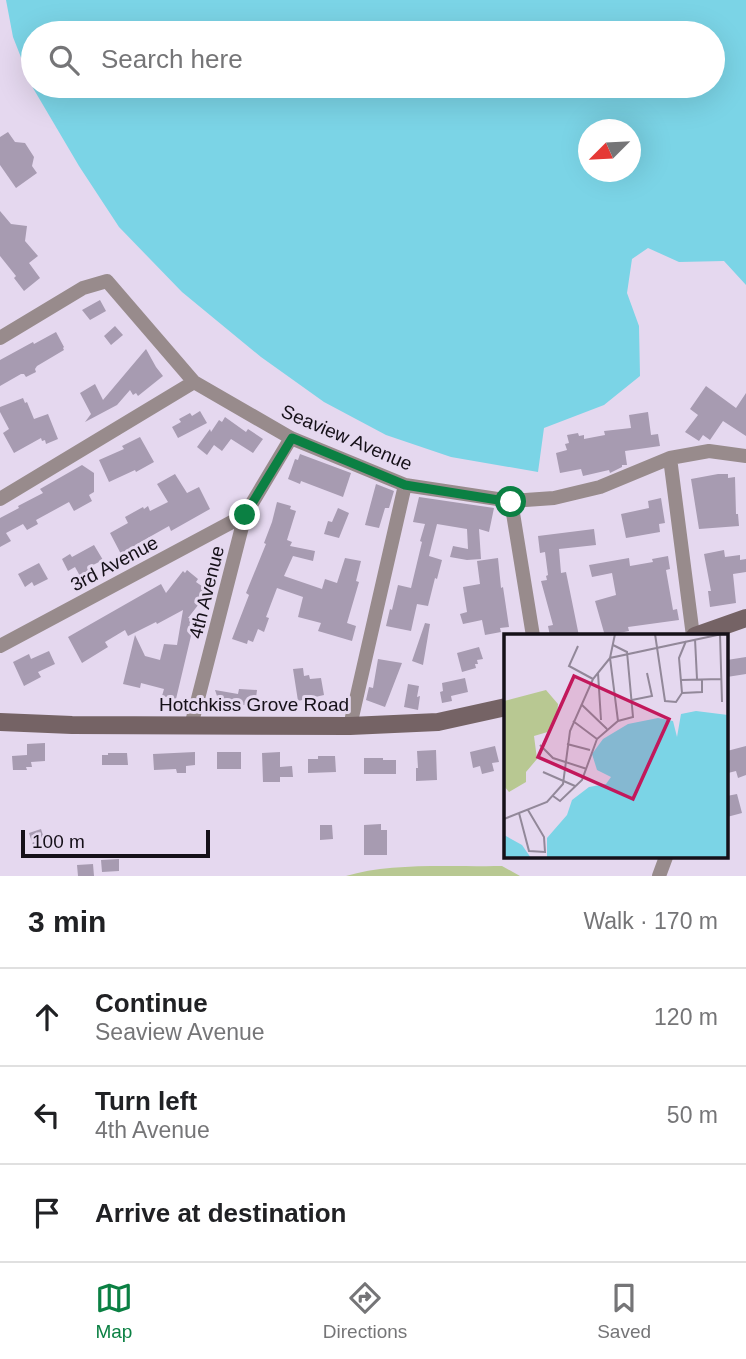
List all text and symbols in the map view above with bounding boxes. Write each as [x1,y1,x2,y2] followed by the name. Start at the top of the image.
[21,21,725,98] search box
[45,41,83,79] icon: search
[101,44,243,74] text: Search here
[578,119,641,182] north arrow
[278,400,415,475] street label: Seaview Avenue
[495,486,526,517] route start
[229,499,260,530] route end
[67,532,161,595] street label: 3rd Avenue
[185,544,228,641] street label: 4th Avenue
[504,634,728,858] inset map
[159,694,349,715] street label: Hotchkiss Grove Road
[21,827,210,859] scale bar
[32,831,85,852] text: 100 m
[28,905,106,938] text: 3 min
[583,908,718,934] text: Walk · 170 m
[95,988,208,1018] text: Continue
[28,998,66,1036] icon: ahead
[654,1004,718,1030] text: 120 m
[95,1019,265,1045] text: Seaview Avenue
[95,1086,197,1116] text: Turn left
[28,1096,66,1134] icon: left
[667,1102,718,1128] text: 50 m
[95,1117,210,1143] text: 4th Avenue
[28,1194,66,1232] icon: arrive
[95,1198,346,1228] text: Arrive at destination
[95,1279,133,1343] tab: Map
[323,1279,407,1343] tab: Directions
[597,1279,651,1343] tab: Saved

